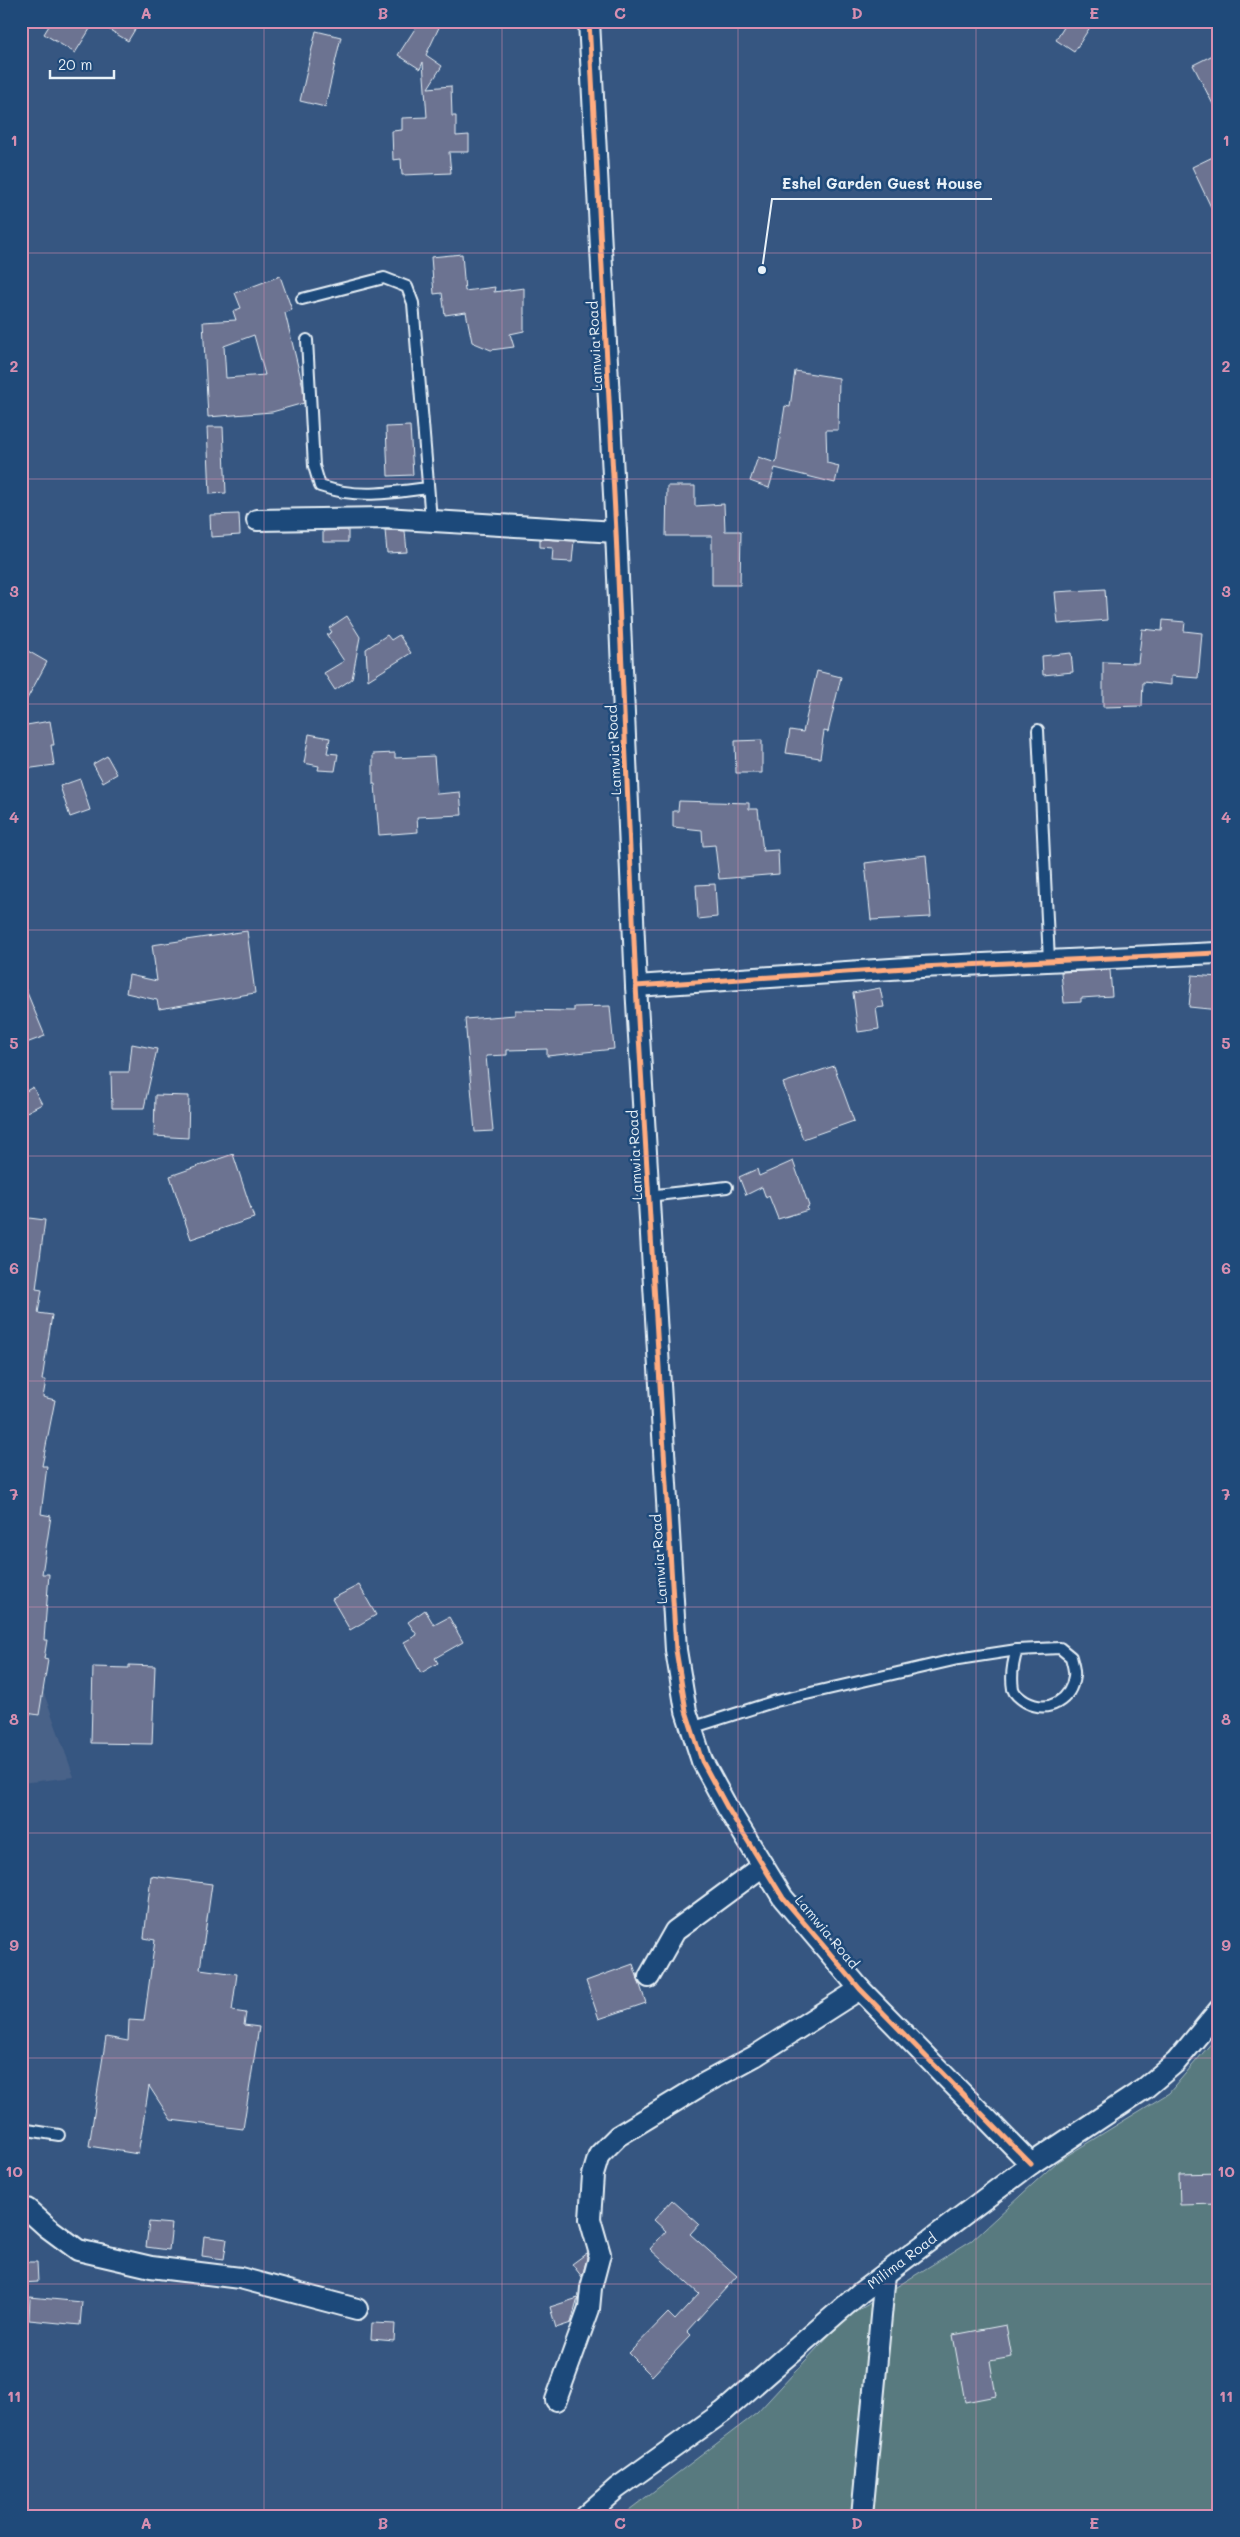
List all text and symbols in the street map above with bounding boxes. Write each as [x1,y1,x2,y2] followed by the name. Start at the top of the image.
[140,2,152,23] text: A
[378,2,388,23] text: B
[614,2,626,23] text: C
[851,2,863,23] text: D
[1089,2,1099,23] text: E
[50,48,114,80] scale bar
[58,54,92,74] text: 20 m
[10,129,18,150] text: 1
[1222,129,1230,150] text: 1
[772,169,992,199] callout: Eshel Garden Guest House
[782,173,982,193] text: Eshel Garden Guest House
[583,300,606,392] street label: Lamwia Road
[10,355,19,376] text: 2
[1222,355,1231,376] text: 2
[9,580,19,601] text: 3
[1221,580,1231,601] text: 3
[602,704,625,796] street label: Lamwia Road
[9,806,19,827] text: 4
[1221,806,1231,827] text: 4
[9,1032,19,1053] text: 5
[1221,1032,1231,1053] text: 5
[623,1109,646,1201] street label: Lamwia Road
[9,1257,19,1278] text: 6
[1221,1257,1231,1278] text: 6
[10,1483,19,1504] text: 7
[1222,1483,1231,1504] text: 7
[646,1513,671,1605] street label: Lamwia Road
[9,1708,19,1729] text: 8
[1221,1708,1231,1729] text: 8
[791,1891,864,1973] street label: Lamwia Road
[9,1934,19,1955] text: 9
[1221,1934,1231,1955] text: 9
[5,2160,23,2181] text: 10
[1217,2160,1235,2181] text: 10
[863,2228,940,2293] street label: Milima Road
[7,2385,21,2406] text: 11
[1219,2385,1233,2406] text: 11
[140,2512,152,2533] text: A
[378,2512,388,2533] text: B
[614,2512,626,2533] text: C
[851,2512,863,2533] text: D
[1089,2512,1099,2533] text: E

